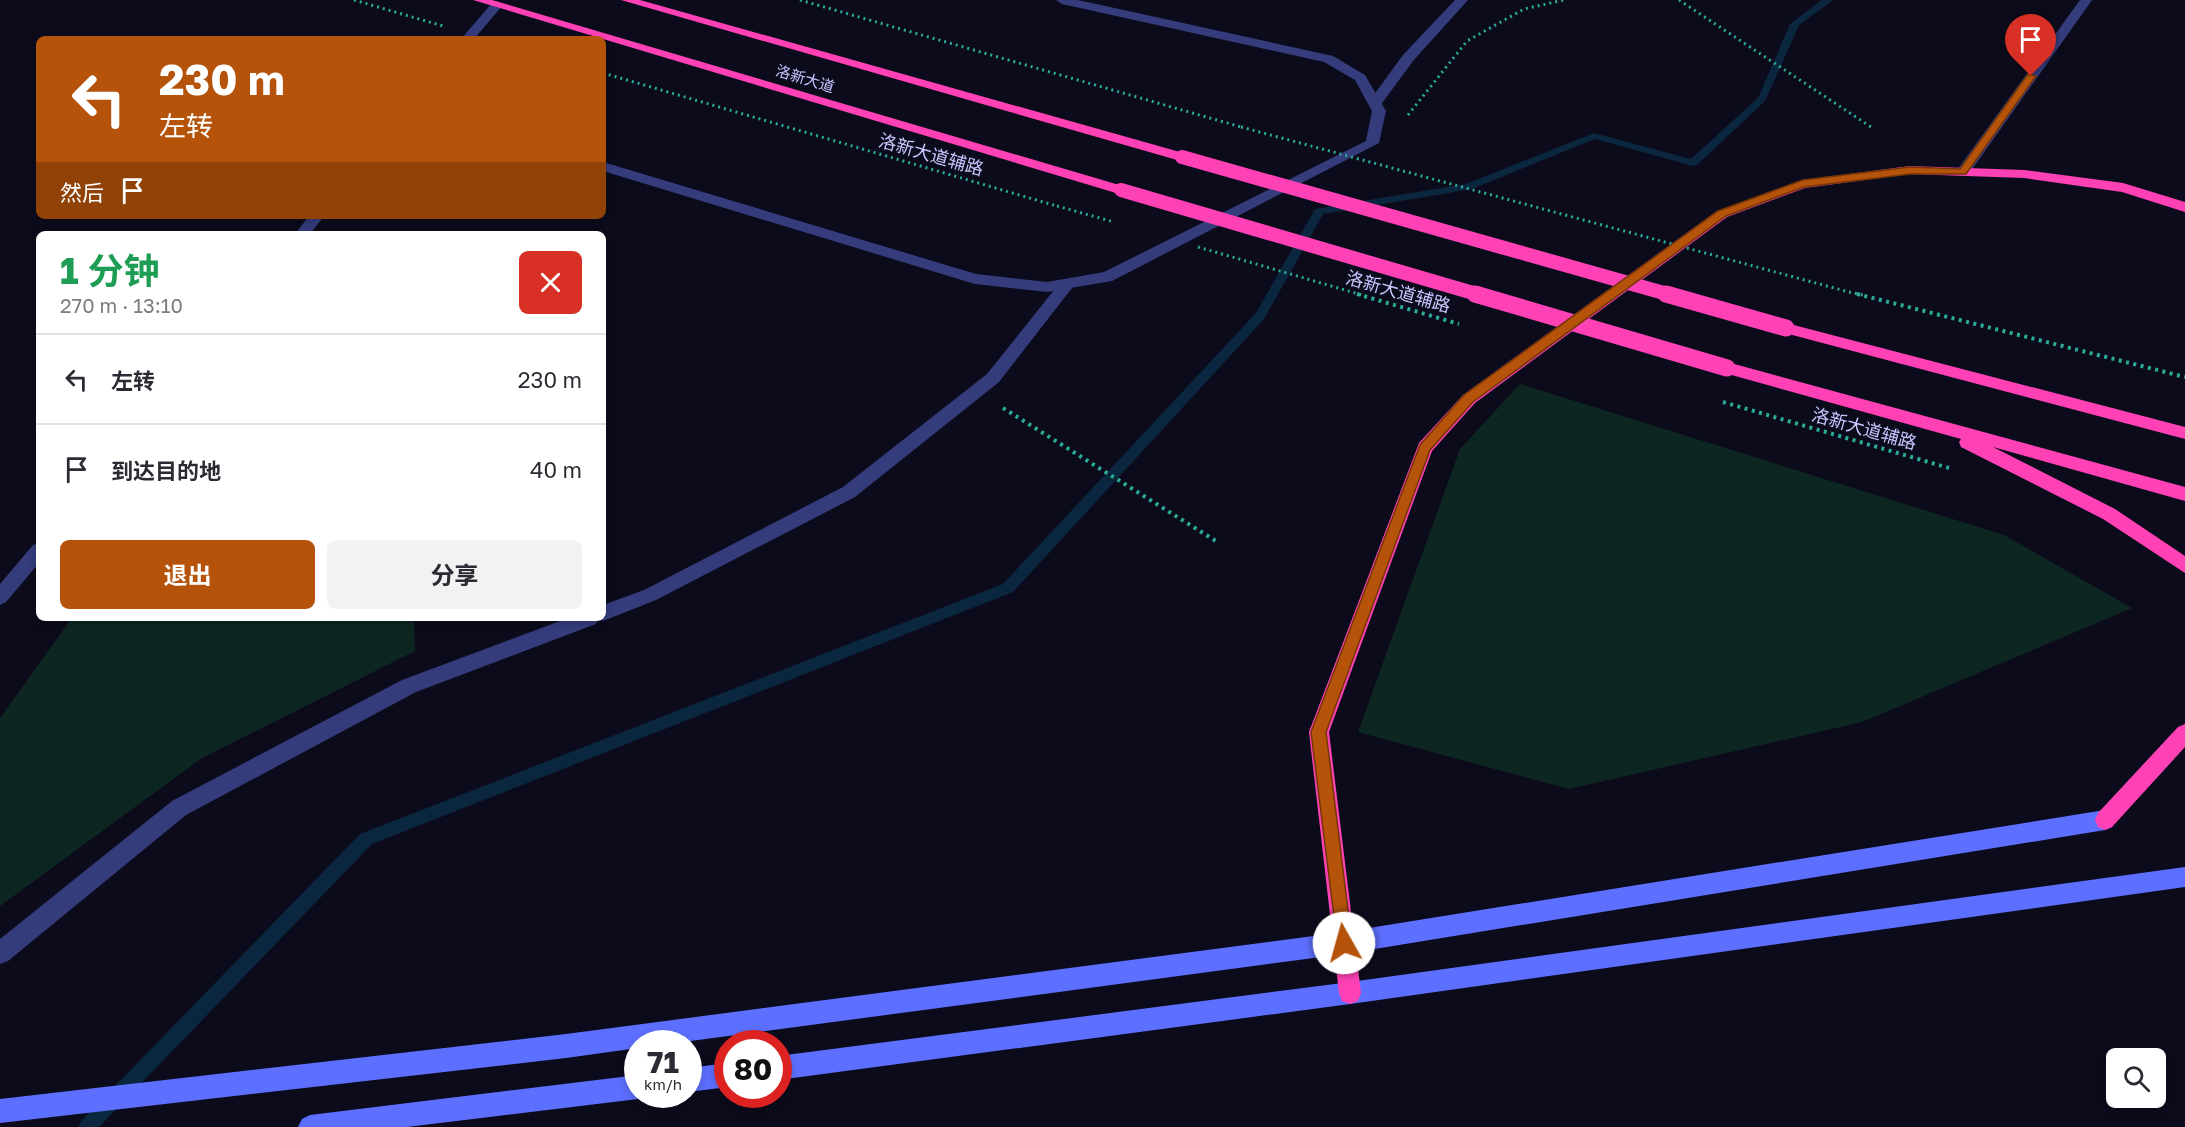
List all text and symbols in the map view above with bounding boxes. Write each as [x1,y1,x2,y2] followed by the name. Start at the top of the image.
[2005,14,2056,76] pin
[2014,23,2047,56] icon: arrive
[159,54,285,104] text: 230 m
[60,60,138,138] icon: left
[774,61,837,95] street label: 洛新大道
[159,110,213,142] text: 左转
[876,129,986,179] street label: 洛新大道辅路
[116,174,149,207] icon: arrive
[60,179,104,206] text: 然后
[60,249,160,292] text: 1 分钟
[519,251,582,314] button: close
[1343,266,1453,316] street label: 洛新大道辅路
[60,293,183,317] text: 270 m · 13:10
[60,363,93,396] icon: left
[518,366,582,393] text: 230 m
[111,367,155,394] text: 左转
[1809,403,1919,453] street label: 洛新大道辅路
[60,453,93,486] icon: arrive
[530,456,582,483] text: 40 m
[111,457,221,484] text: 到达目的地
[60,540,315,609] button: 退出
[327,540,582,609] button: 分享
[1312,911,1376,975] position arrow
[714,1030,792,1108] speed limit sign: 80
[647,1044,679,1080] text: 71
[2106,1048,2166,1108] map controls
[2106,1048,2166,1108] button: search
[644,1075,682,1093] text: km/h

